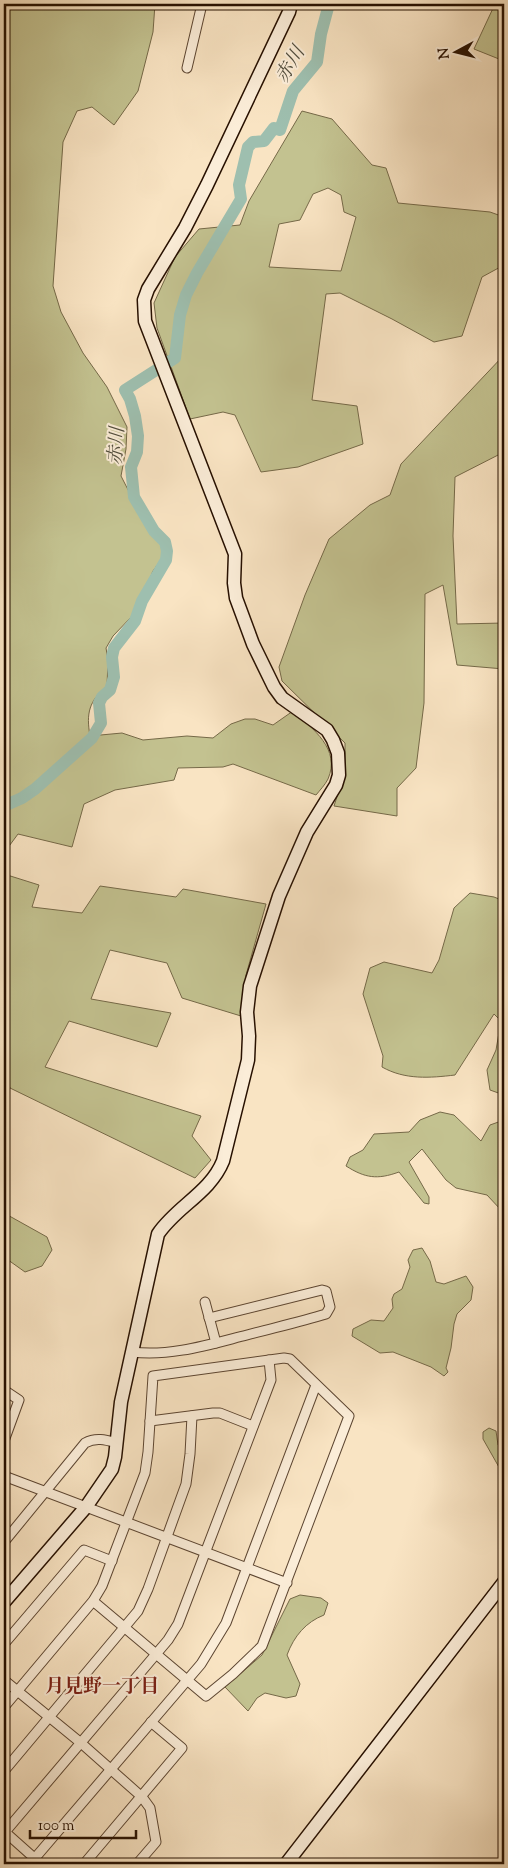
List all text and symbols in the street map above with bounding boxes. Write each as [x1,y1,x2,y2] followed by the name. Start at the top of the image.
[430,28,480,78] north arrow
[270,40,314,89] water label: 赤川
[434,47,456,60] text: N
[103,424,132,466] water label: 赤川
[45,1674,159,1701] district label: 月見野一丁目
[30,1808,136,1840] scale bar
[38,1816,75,1837] text: 100 m

